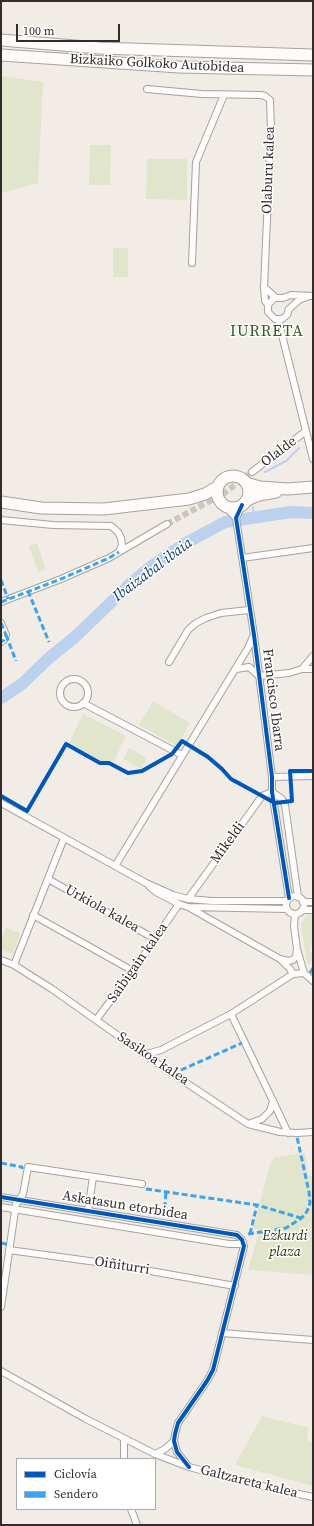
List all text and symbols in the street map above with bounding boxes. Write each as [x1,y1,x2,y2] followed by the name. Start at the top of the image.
[18,16,122,42] scale bar
[23,23,55,39] text: 100 m
[69,51,245,77] street label: Bizkaiko Golkoko Autobidea
[259,126,279,214] street label: Olaburu kalea
[230,322,304,342] district label: IURRETA
[258,433,300,471] street label: Olalde
[110,534,196,606] water label: Ibaizabal ibaia
[258,648,288,752] street label: Francisco Ibarra
[207,819,249,867] street label: Mikeldi
[62,882,142,936] street label: Urkiola kalea
[104,920,172,1006] street label: Saibigain kalea
[114,1029,192,1089] street label: Sasikoa kalea
[61,1188,189,1224] street label: Askatasun etorbidea
[262,1228,308,1260] park label: Ezkurdi plaza
[93,1253,151,1279] street label: Oiñiturri
[16,1458,156,1510] legend
[199,1462,299,1502] street label: Galtzareta kalea
[54,1466,97,1482] text: Ciclovía
[54,1486,98,1502] text: Sendero

